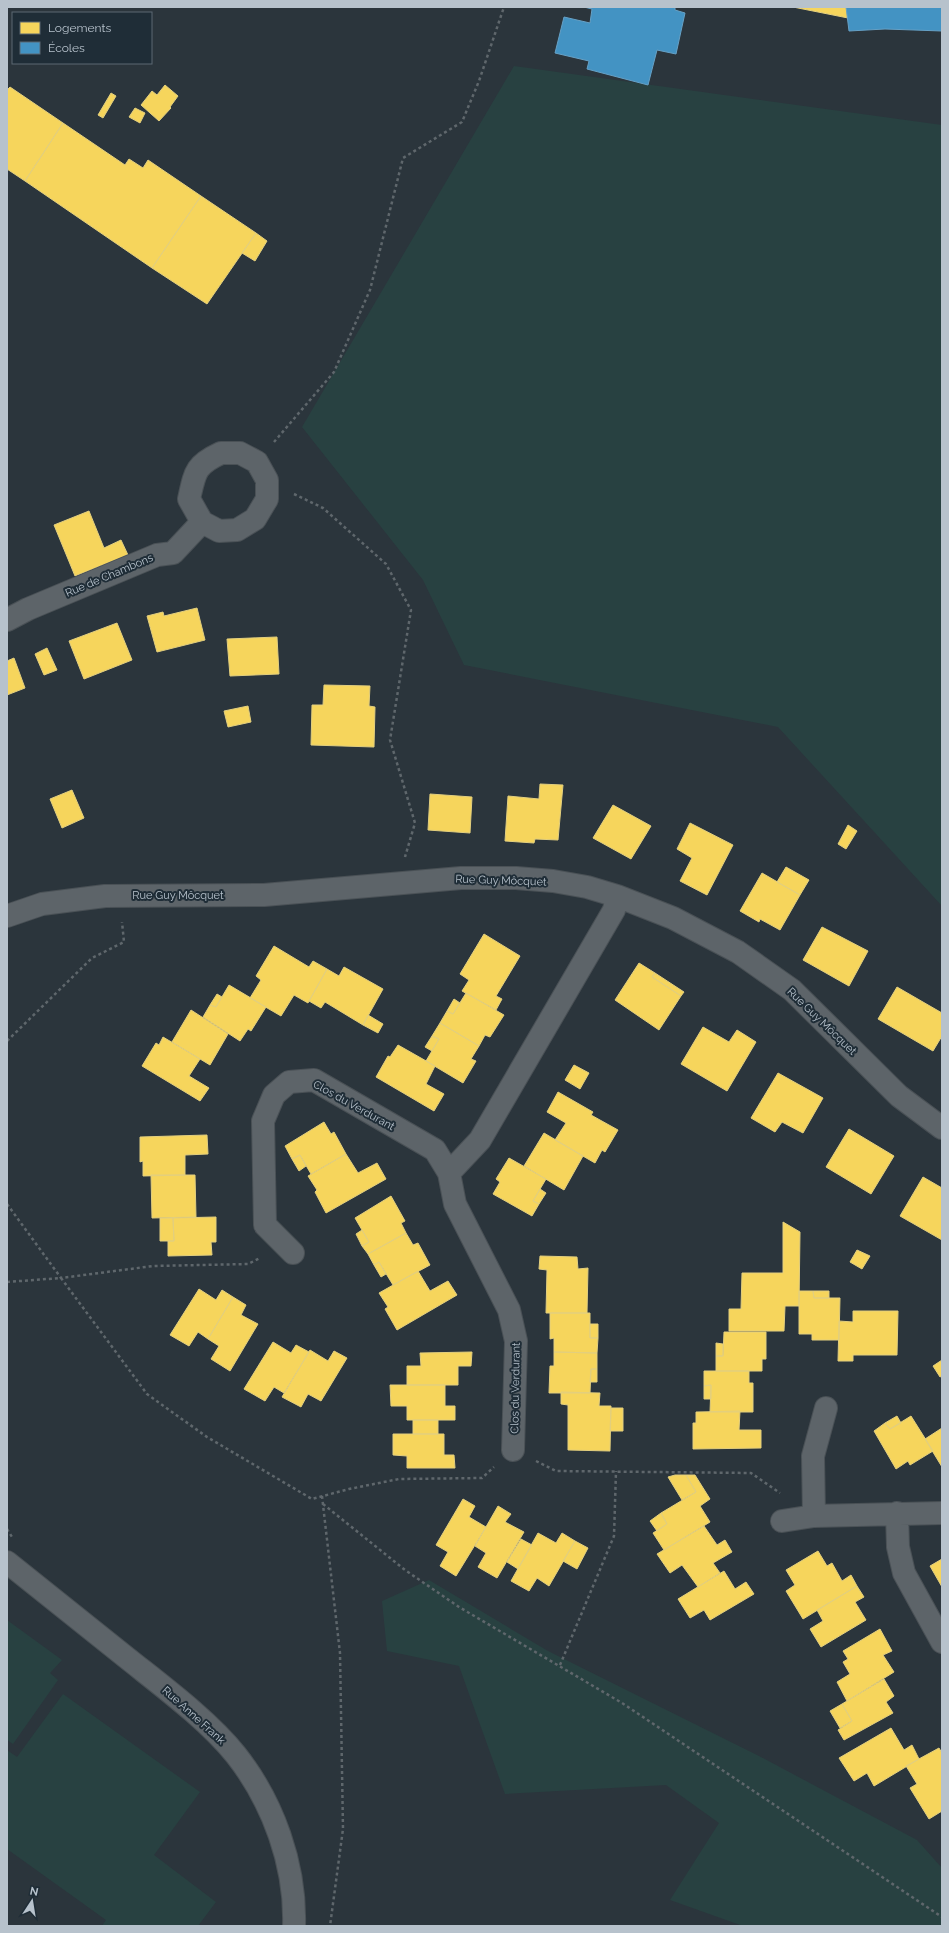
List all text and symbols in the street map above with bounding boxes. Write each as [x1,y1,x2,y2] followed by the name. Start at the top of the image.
[12,12,152,64] legend
[48,21,111,35] text: Logements
[48,41,85,55] text: Écoles
[63,551,155,600] street label: Rue de Chambons
[455,872,547,889] street label: Rue Guy Môcquet
[132,889,224,902] street label: Rue Guy Môcquet
[784,985,859,1058] street label: Rue Guy Môcquet
[311,1078,397,1133] street label: Clos du Verdurant
[508,1342,523,1434] street label: Clos du Verdurant
[160,1684,228,1747] street label: Rue Anne Frank
[12,1881,52,1921] north arrow
[29,1884,39,1899] text: N

